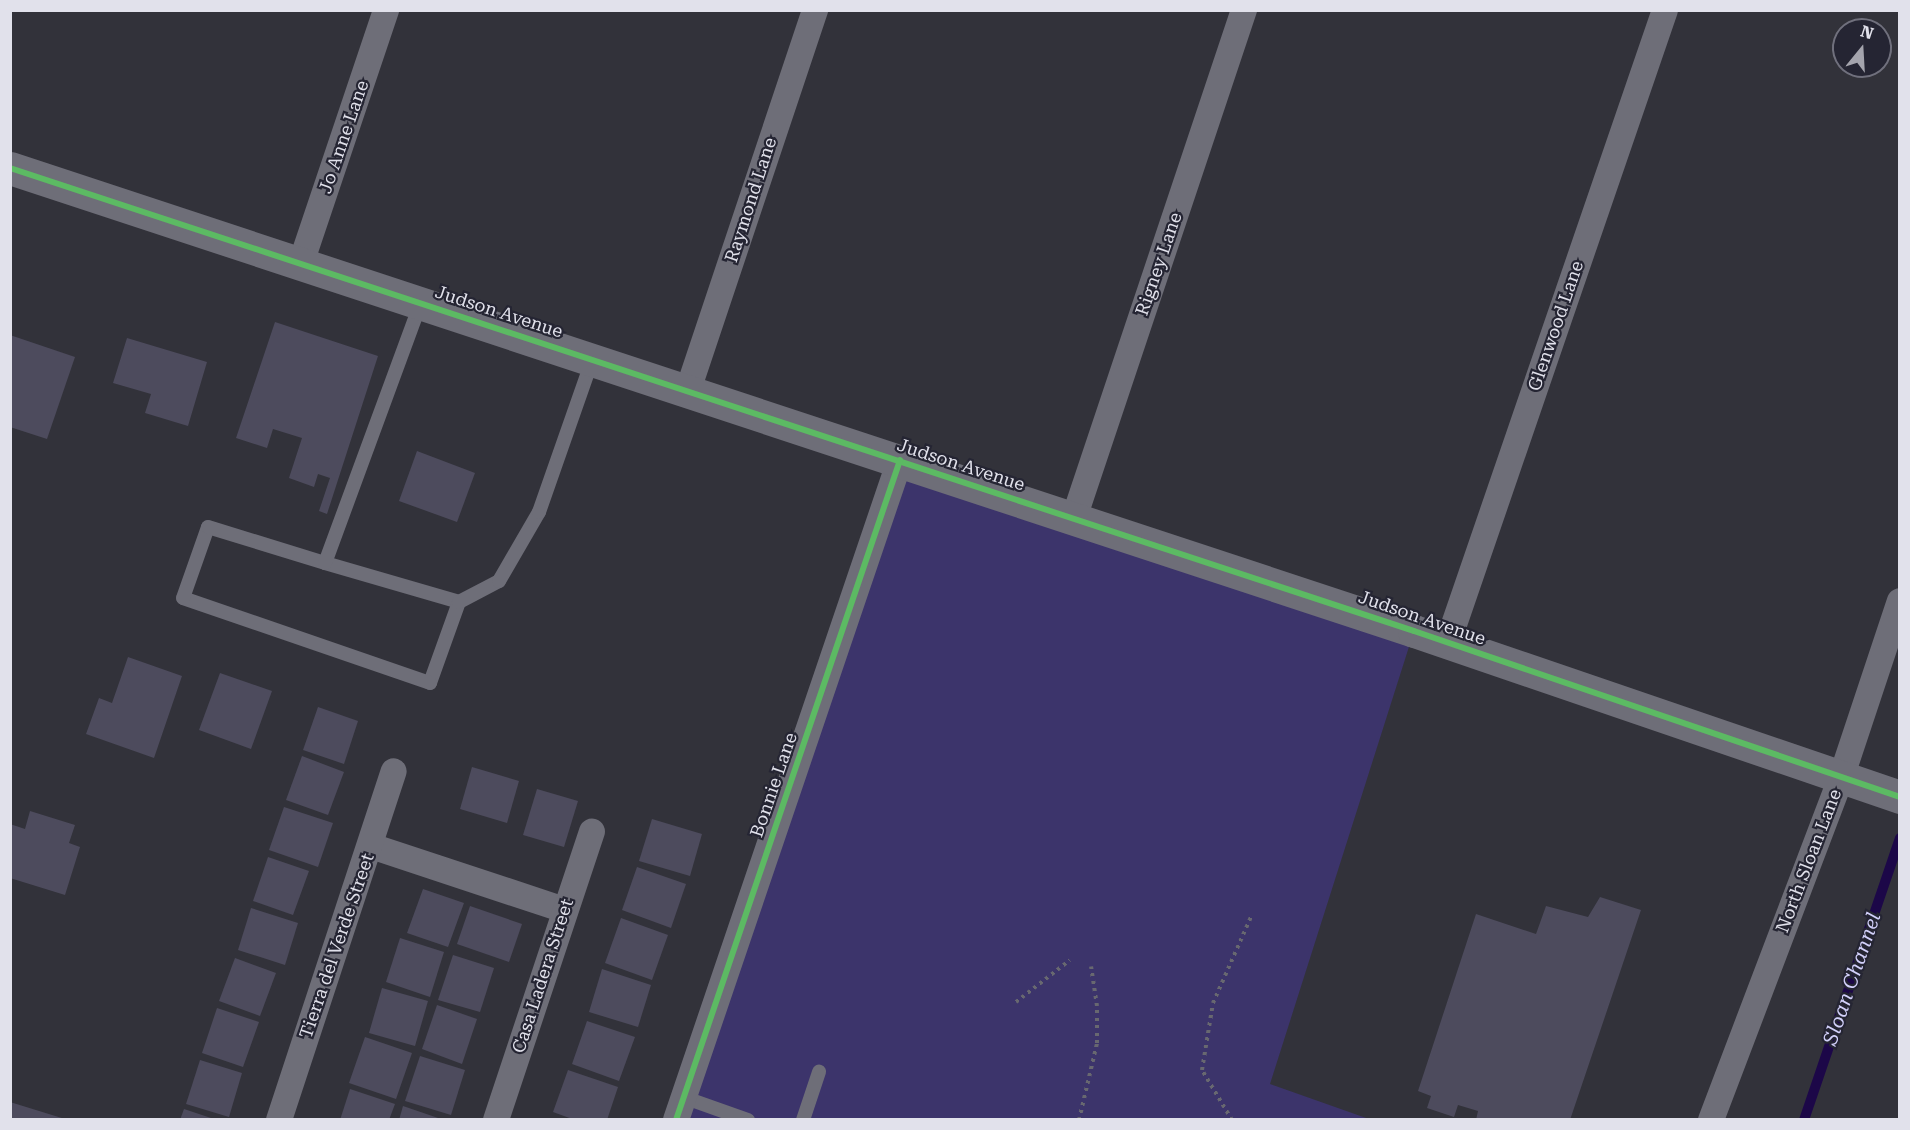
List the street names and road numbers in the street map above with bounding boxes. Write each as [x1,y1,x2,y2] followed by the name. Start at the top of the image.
[315,78,373,196] street label: Jo Anne Lane
[721,135,781,265] street label: Raymond Lane
[1131,210,1187,318] street label: Rigney Lane
[1524,258,1588,394] street label: Glenwood Lane
[432,281,566,343] street label: Judson Avenue
[894,434,1028,496] street label: Judson Avenue
[1356,586,1488,650] street label: Judson Avenue
[746,730,802,840] street label: Bonnie Lane
[1772,786,1846,936] street label: North Sloan Lane
[295,851,379,1041] street label: Tierra del Verde Street
[508,896,578,1056] street label: Casa Ladera Street

